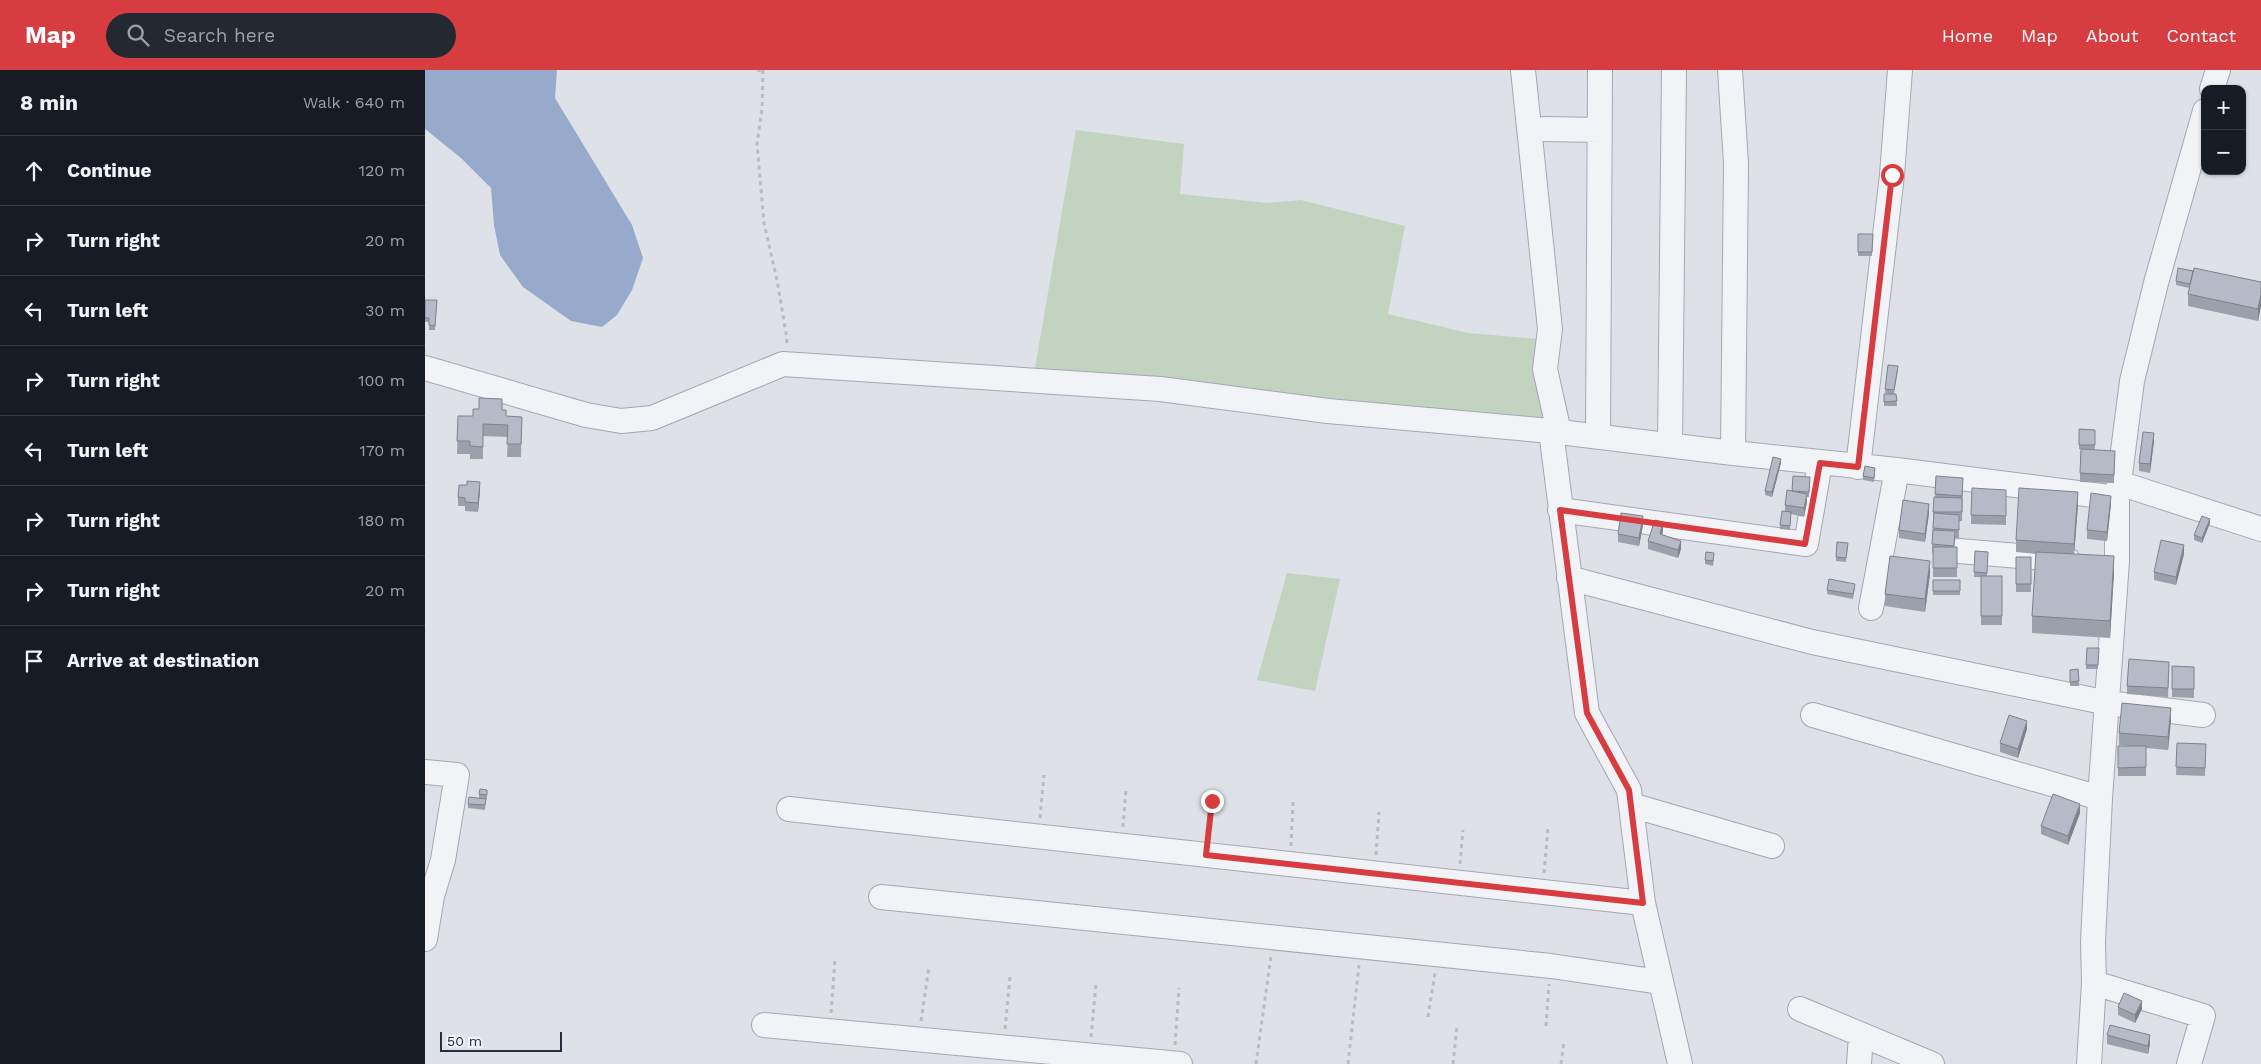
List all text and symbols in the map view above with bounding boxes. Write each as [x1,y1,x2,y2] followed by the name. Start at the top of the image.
[106,13,456,58] search box
[25,21,76,49] text: Map
[124,21,152,49] icon: search
[164,24,275,47] text: Search here
[1942,25,1993,46] text: Home
[2021,25,2058,46] text: Map
[2086,25,2138,46] text: About
[2166,25,2236,46] text: Contact
[2201,85,2246,175] map controls
[2201,85,2246,130] button: +
[20,90,78,115] text: 8 min
[303,93,405,112] text: Walk · 640 m
[2201,130,2246,175] button: −
[20,157,48,185] icon: ahead
[67,159,151,182] text: Continue
[359,161,405,180] text: 120 m
[1881,164,1904,187] route start
[20,227,48,255] icon: right
[67,229,160,252] text: Turn right
[365,231,405,250] text: 20 m
[20,297,48,325] icon: left
[67,299,148,322] text: Turn left
[365,301,405,320] text: 30 m
[20,367,48,395] icon: right
[67,369,160,392] text: Turn right
[358,371,405,390] text: 100 m
[20,437,48,465] icon: left
[67,439,148,462] text: Turn left
[359,441,405,460] text: 170 m
[20,507,48,535] icon: right
[67,509,160,532] text: Turn right
[358,511,405,530] text: 180 m
[20,577,48,605] icon: right
[67,579,160,602] text: Turn right
[365,581,405,600] text: 20 m
[20,647,48,675] icon: arrive
[67,649,259,672] text: Arrive at destination
[1201,790,1224,813] route end
[440,1029,563,1052] scale bar
[447,1033,482,1049] text: 50 m

